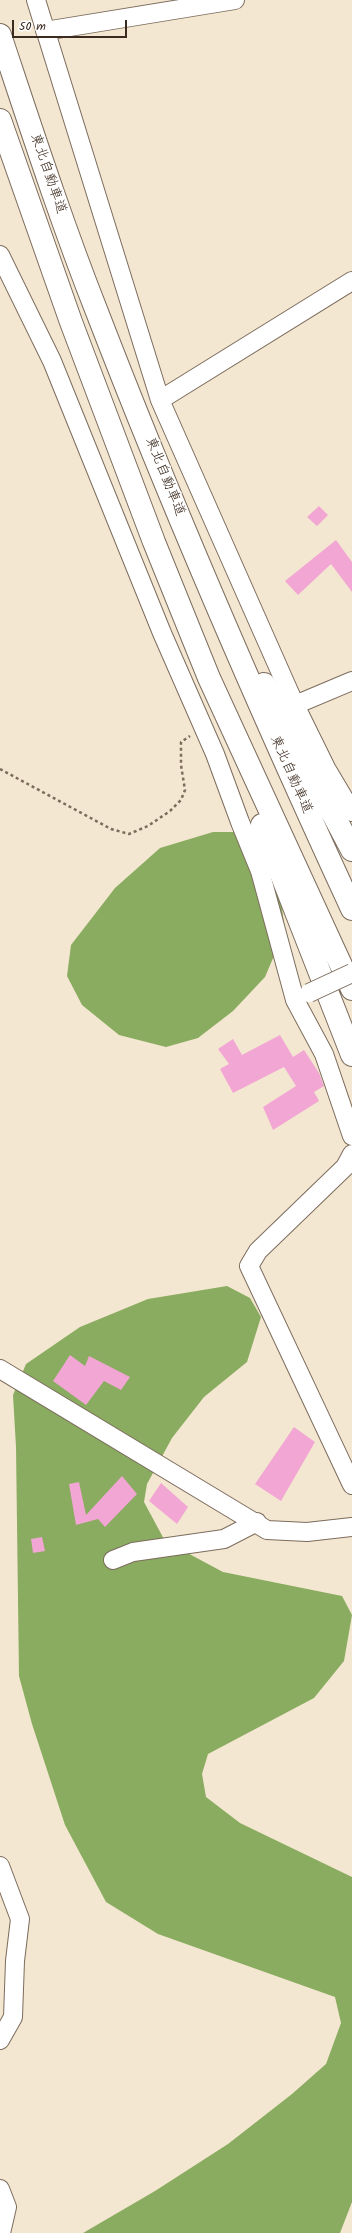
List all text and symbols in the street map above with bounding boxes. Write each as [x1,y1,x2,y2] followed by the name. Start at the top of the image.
[14,12,129,38] scale bar
[19,17,46,36] text: 50 m
[25,132,69,216] street label: 東北自動車道
[140,435,188,519] street label: 東北自動車道
[265,733,315,817] street label: 東北自動車道

